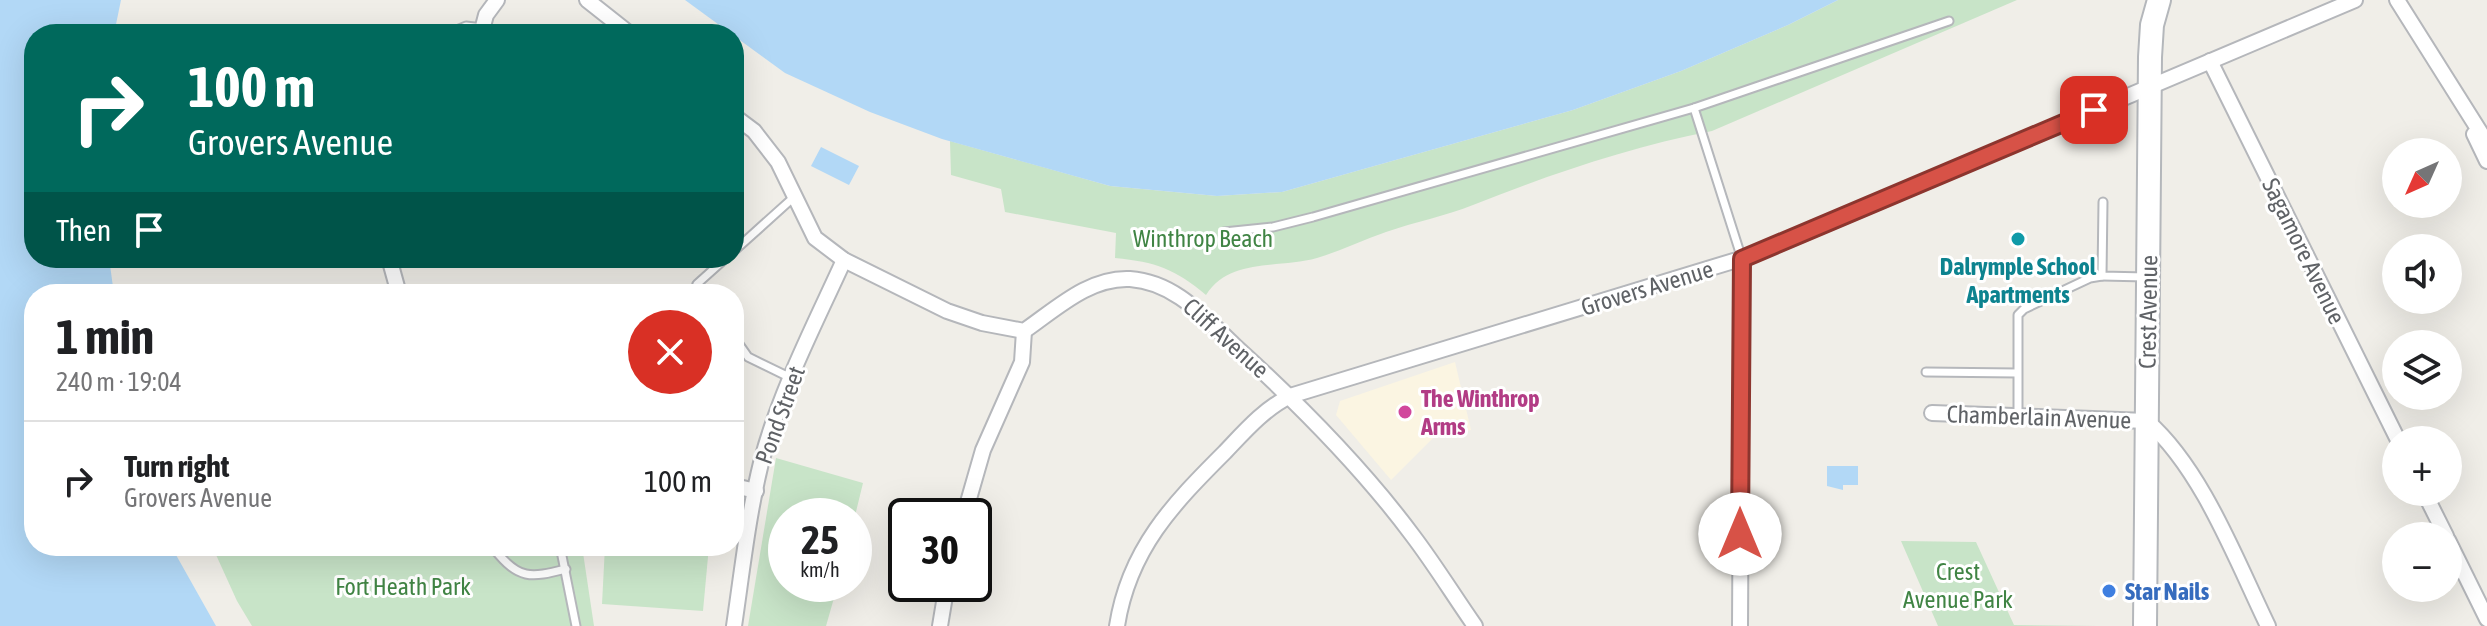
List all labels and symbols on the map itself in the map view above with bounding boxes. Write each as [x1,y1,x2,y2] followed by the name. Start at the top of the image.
[2060,76,2128,144] pin
[2382,138,2462,218] north arrow
[2257,174,2351,328] street label: Sagamore Avenue
[1133,225,1273,252] park label: Winthrop Beach
[2009,230,2027,248] marker: Dalrymple School Apartments
[1940,253,2097,308] place label: Dalrymple School Apartments
[1578,255,1716,321] street label: Grovers Avenue
[2134,255,2162,369] street label: Crest Avenue
[1178,293,1274,383] street label: Cliff Avenue
[750,362,810,467] street label: Pond Street
[1420,385,1540,440] place label: The Winthrop Arms
[1946,400,2132,434] street label: Chamberlain Avenue
[1396,403,1414,421] marker: The Winthrop Arms
[1698,492,1782,576] position arrow
[888,498,992,602] speed limit sign: 30
[1903,558,2013,613] park label: Crest Avenue Park
[335,573,471,600] park label: Fort Heath Park
[2125,578,2210,605] place label: Star Nails
[2100,582,2118,600] marker: Star Nails

